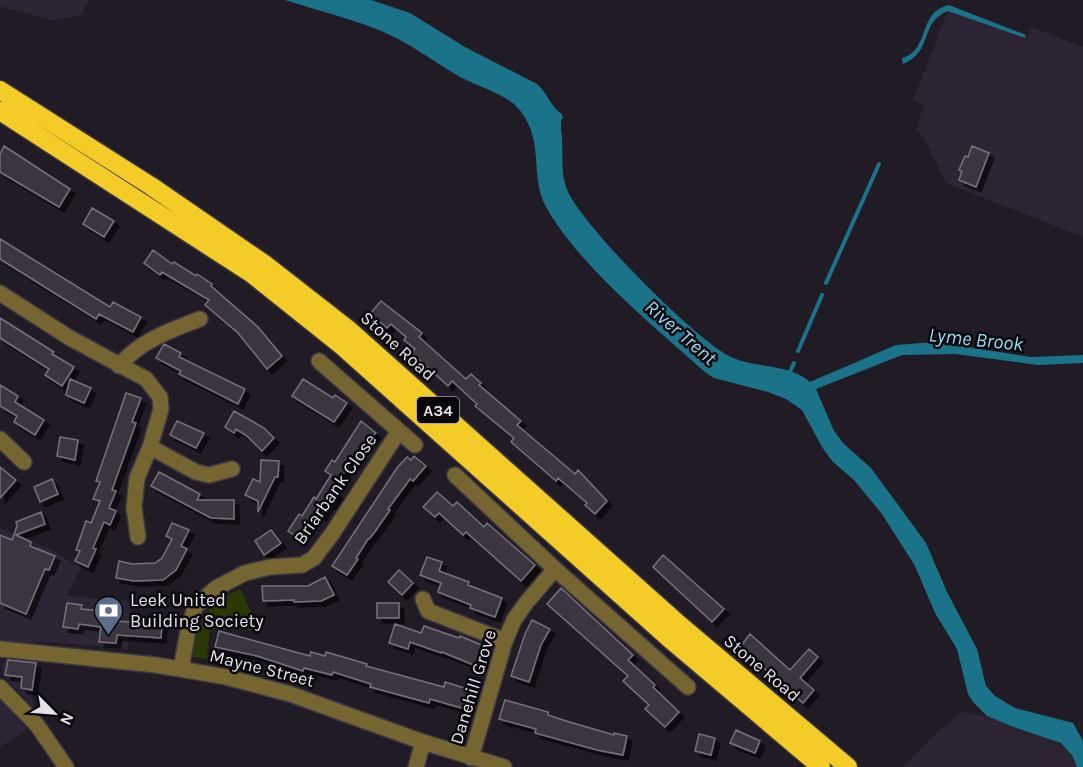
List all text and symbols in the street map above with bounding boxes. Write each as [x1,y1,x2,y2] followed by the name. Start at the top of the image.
[640,295,721,370] water label: River Trent
[356,307,440,385] street label: Stone Road
[928,323,1025,356] water label: Lyme Brook
[417,397,459,423] road number: A34
[289,429,381,549] street label: Briarbank Close
[130,589,264,632] place label: Leek United Building Society
[93,594,125,636] bank icon: Leek United Building Society
[445,627,501,747] street label: Danehill Grove
[719,630,805,706] street label: Stone Road
[207,644,317,692] street label: Mayne Street
[24,683,84,743] north arrow
[56,710,78,728] text: N

